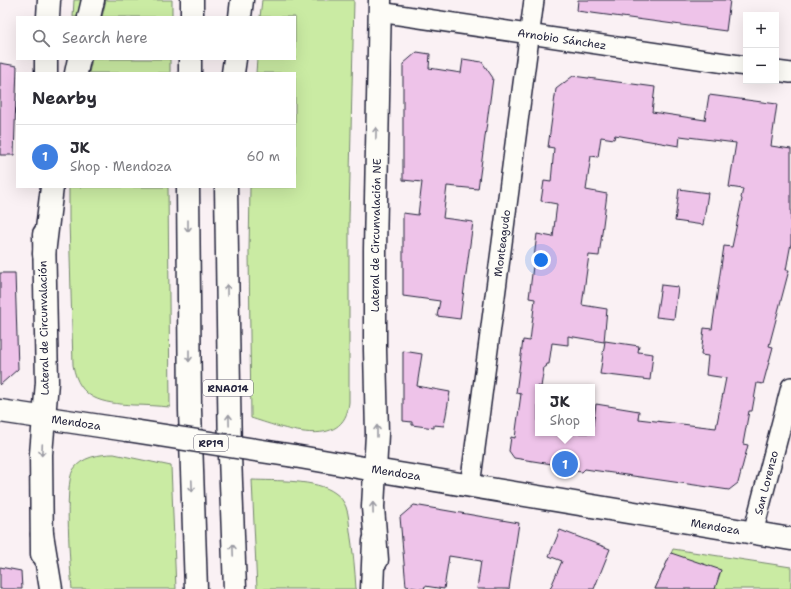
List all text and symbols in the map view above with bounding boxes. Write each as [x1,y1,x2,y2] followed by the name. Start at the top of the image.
[743,12,779,84] map controls
[743,12,779,48] button: +
[16,16,296,60] search box
[516,25,608,53] street label: Arnobio Sánchez
[30,27,52,49] icon: search
[62,28,148,48] text: Search here
[743,48,779,84] button: −
[32,87,97,109] text: Nearby
[372,127,380,140] one-way arrow
[70,138,90,158] text: JK
[42,148,48,165] text: 1
[247,148,280,165] text: 60 m
[70,158,172,175] text: Shop · Mendoza
[368,158,384,312] street label: Lateral de Circunvalación NE
[490,208,514,278] street label: Monteagudo
[184,219,192,232] one-way arrow
[531,250,551,270] your location
[35,260,53,395] street label: Lateral de Circunvalación
[223,284,231,297] one-way arrow
[185,349,193,362] one-way arrow
[203,380,253,396] road number: RNA014
[535,384,595,436] popup
[550,392,570,412] text: JK
[50,411,102,434] street label: Mendoza
[550,412,580,429] text: Shop
[225,414,233,427] one-way arrow
[373,425,381,438] one-way arrow
[194,435,228,451] road number: RP19
[38,443,45,456] one-way arrow
[552,449,578,479] pin: 1
[751,449,782,516] street label: San Lorenzo
[370,462,422,484] street label: Mendoza
[188,479,196,492] one-way arrow
[369,502,377,515] one-way arrow
[690,515,741,538] street label: Mendoza
[230,544,237,557] one-way arrow

